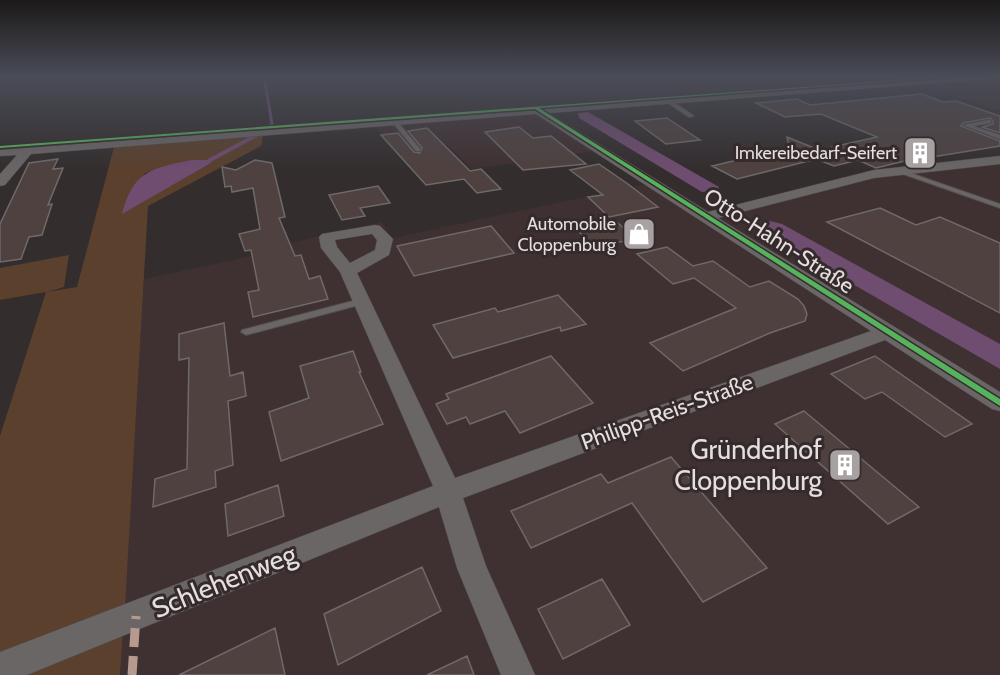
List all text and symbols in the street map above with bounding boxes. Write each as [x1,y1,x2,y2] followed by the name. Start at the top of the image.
[902,135,938,171] building icon: Imkereibedarf-Seifert
[735,142,897,164] place label: Imkereibedarf-Seifert
[699,182,859,300] street label: Otto-Hahn-Straße
[518,213,617,256] place label: Automobile Cloppenburg
[621,216,657,252] shop icon: Automobile Cloppenburg
[577,368,757,456] street label: Philipp-Reis-Straße
[674,433,823,497] place label: Gründerhof Cloppenburg
[827,447,863,483] building icon: Gründerhof Cloppenburg
[147,537,302,625] street label: Schlehenweg

